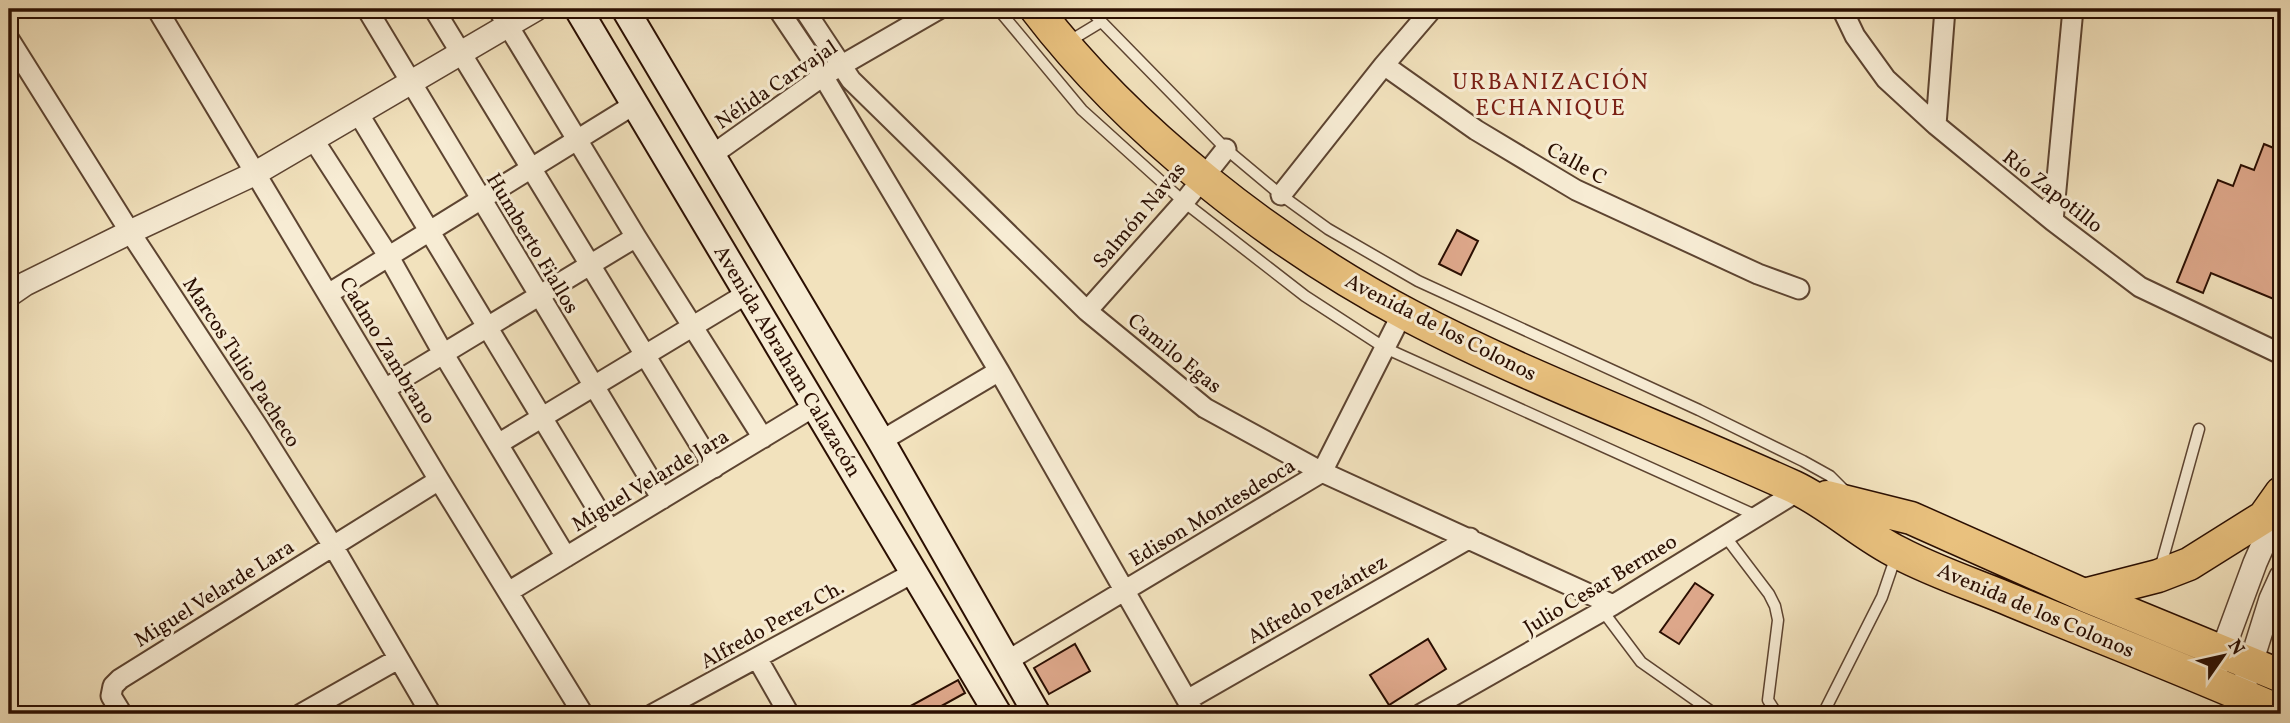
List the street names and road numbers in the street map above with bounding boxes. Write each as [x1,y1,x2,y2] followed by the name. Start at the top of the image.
[710,34,844,137] street label: Nélida Carvajal
[1541,136,1612,193] street label: Calle C
[1996,144,2108,241] street label: Río Zapotillo
[1087,157,1193,275] street label: Salmón Navas
[478,168,585,320] street label: Humberto Fiallos
[706,240,868,483] street label: Avenida Abraham Calazacón
[1340,267,1541,389] street label: Avenida de los Colonos
[175,272,307,454] street label: Marcos Tulio Pacheco
[331,272,442,430] street label: Cadmo Zambrano
[1121,307,1227,401] street label: Camilo Egas
[567,423,735,540] street label: Miguel Velarde Jara
[1124,452,1301,575] street label: Edison Montesdeoca
[1519,528,1683,643] street label: Julio Cesar Bermeo
[129,533,300,655] street label: Miguel Velarde Lara
[1242,548,1393,652] street label: Alfredo Pezántez
[1933,557,2138,666] street label: Avenida de los Colonos
[695,574,850,677] street label: Alfredo Perez Ch.

